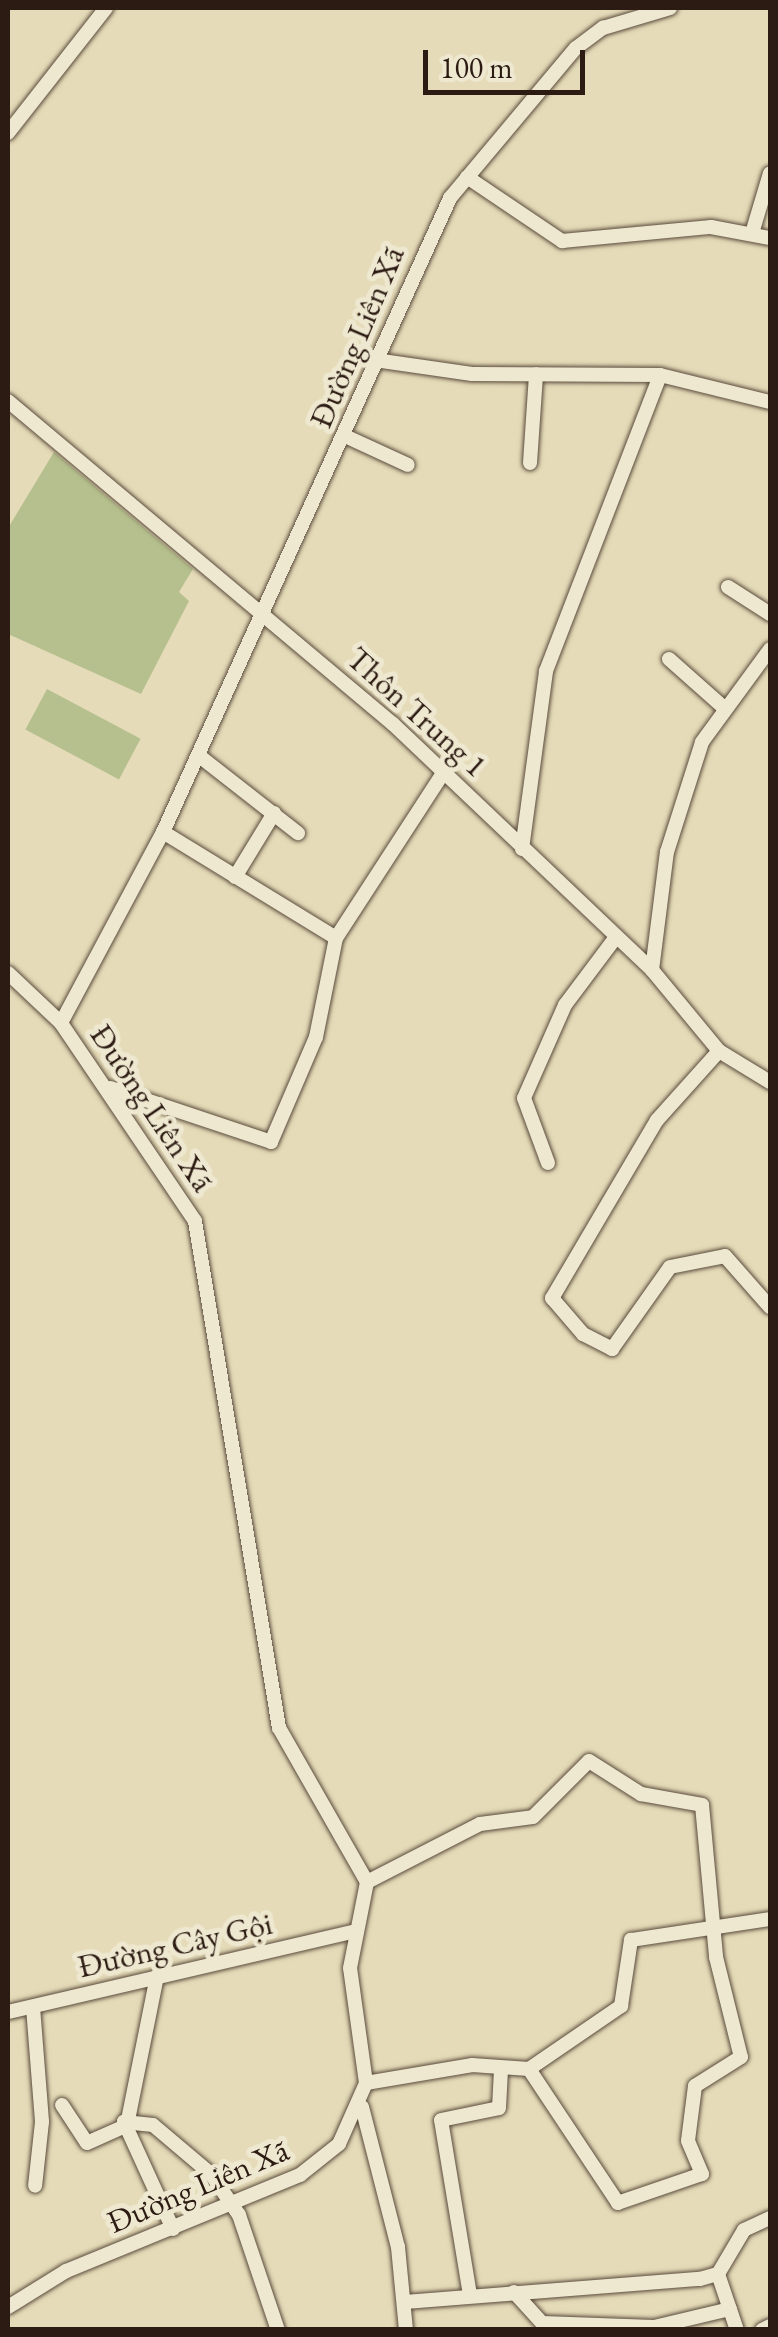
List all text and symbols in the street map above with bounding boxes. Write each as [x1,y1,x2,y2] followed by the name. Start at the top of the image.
[428,30,590,92] scale bar
[440,48,513,87] text: 100 m
[302,241,412,433] street label: Đường Liên Xã
[339,639,495,785] street label: Thôn Trung 1
[82,1017,222,1199] street label: Đường Liên Xã
[74,1904,276,1986] street label: Đường Cây Gội
[102,2131,294,2241] street label: Đường Liên Xã

